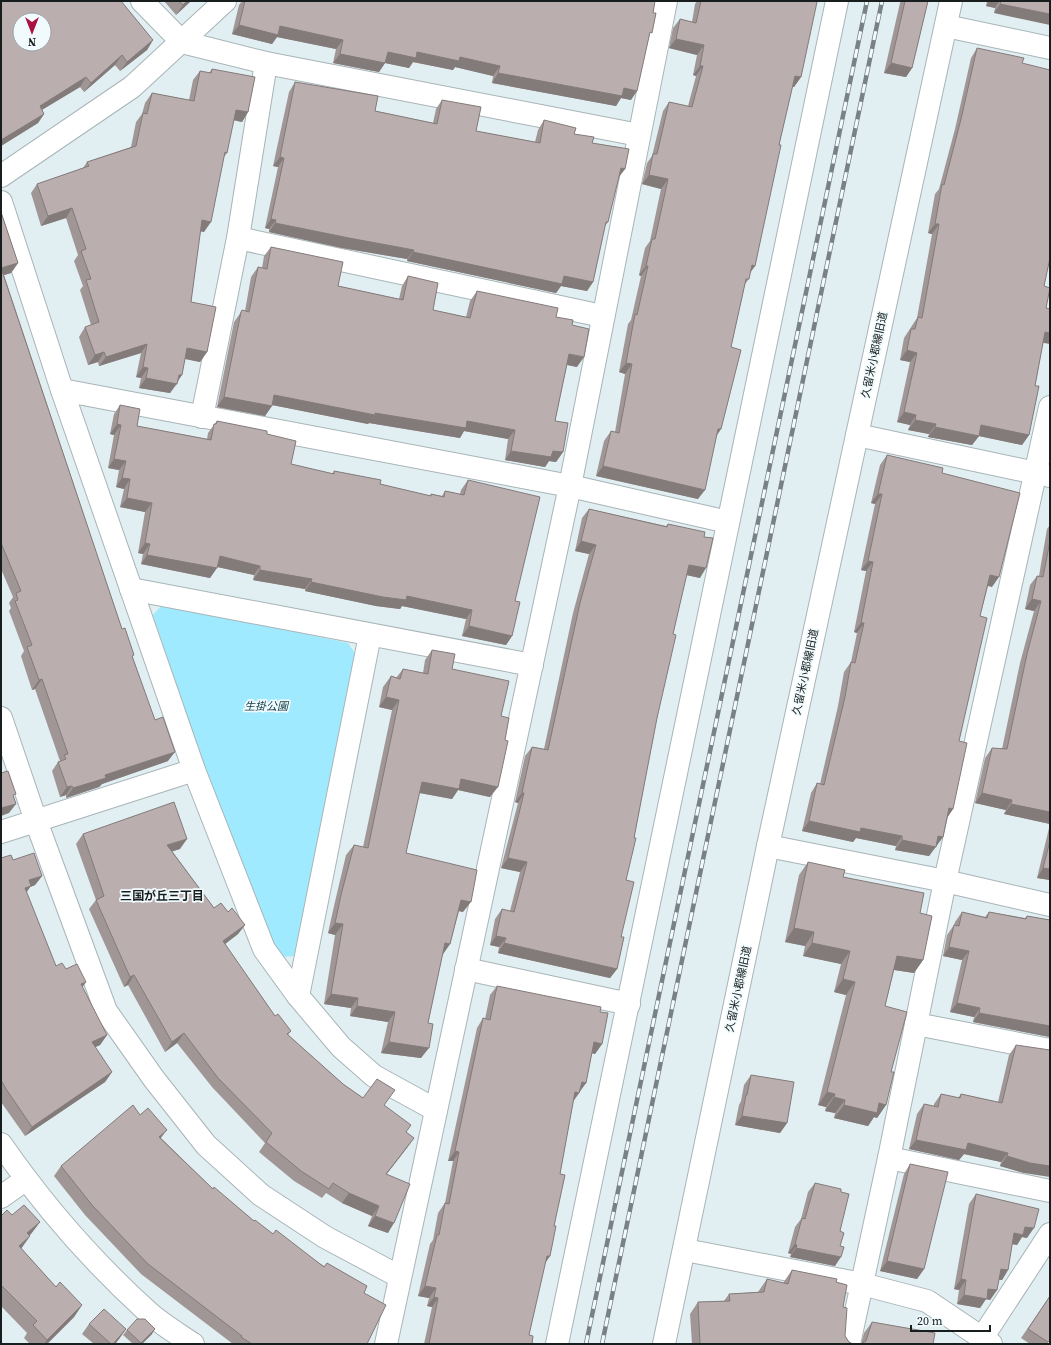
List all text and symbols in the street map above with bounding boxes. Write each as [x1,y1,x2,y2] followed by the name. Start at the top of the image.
[12,12,52,52] north arrow
[28,34,36,49] text: N
[858,311,891,400] street label: 久留米小郡線旧道
[789,628,822,717] street label: 久留米小郡線旧道
[244,699,290,714] park label: 生掛公園
[120,888,204,904] district label: 三国が丘三丁目
[722,945,755,1034] street label: 久留米小郡線旧道
[911,1307,990,1333] scale bar
[917,1313,943,1329] text: 20 m

